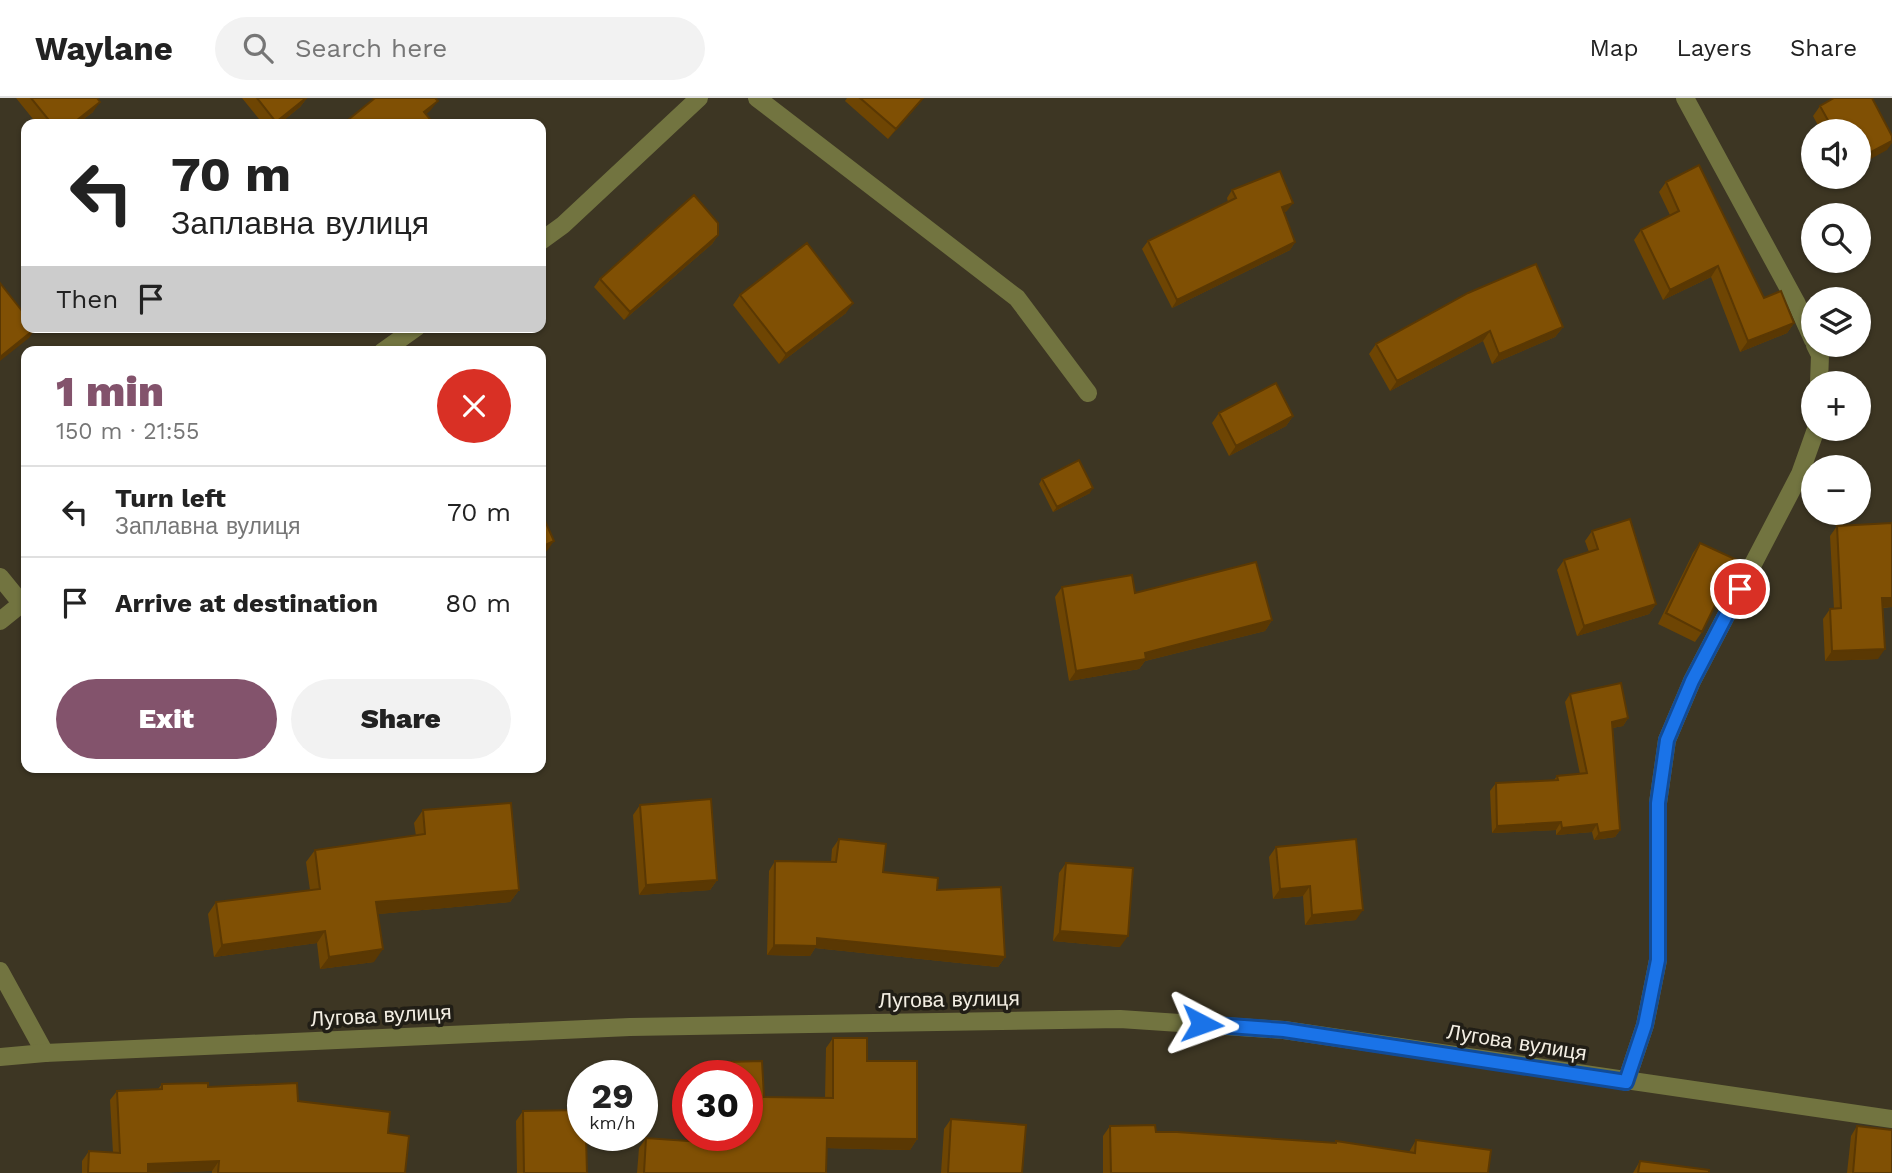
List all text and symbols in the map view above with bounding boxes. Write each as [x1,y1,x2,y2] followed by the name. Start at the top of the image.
[215,17,705,80] search box
[35,29,173,68] text: Waylane
[239,29,277,67] icon: search
[295,33,447,63] text: Search here
[1590,34,1638,62] text: Map
[1676,34,1752,62] text: Layers
[1790,34,1857,62] text: Share
[1801,119,1871,525] map controls
[1801,119,1871,189] button: sound
[171,145,291,203] text: 70 m
[56,147,147,238] icon: left
[1801,203,1871,273] button: search
[171,204,429,242] text: Заплавна вулиця
[132,280,170,318] icon: arrive
[56,284,118,314] text: Then
[1801,287,1871,357] button: layers
[56,367,164,416] text: 1 min
[437,369,511,443] button: close
[1801,371,1871,441] button: +
[56,418,199,445] text: 150 m · 21:55
[1801,455,1871,525] button: −
[115,483,226,513] text: Turn left
[56,493,94,531] icon: left
[447,497,511,527] text: 70 m
[115,513,301,540] text: Заплавна вулиця
[1710,559,1770,619] pin
[1721,570,1759,608] icon: arrive
[56,584,94,622] icon: arrive
[115,588,378,618] text: Arrive at destination
[445,588,511,618] text: 80 m
[56,679,277,759] button: Exit
[291,679,511,759] button: Share
[878,985,1020,1013] street label: Лугова вулиця
[1165,987,1239,1061] position arrow
[310,999,452,1031] street label: Лугова вулиця
[1445,1019,1589,1065] street label: Лугова вулиця
[672,1060,763,1151] speed limit sign: 30
[591,1075,634,1117] text: 29
[589,1112,636,1133] text: km/h

